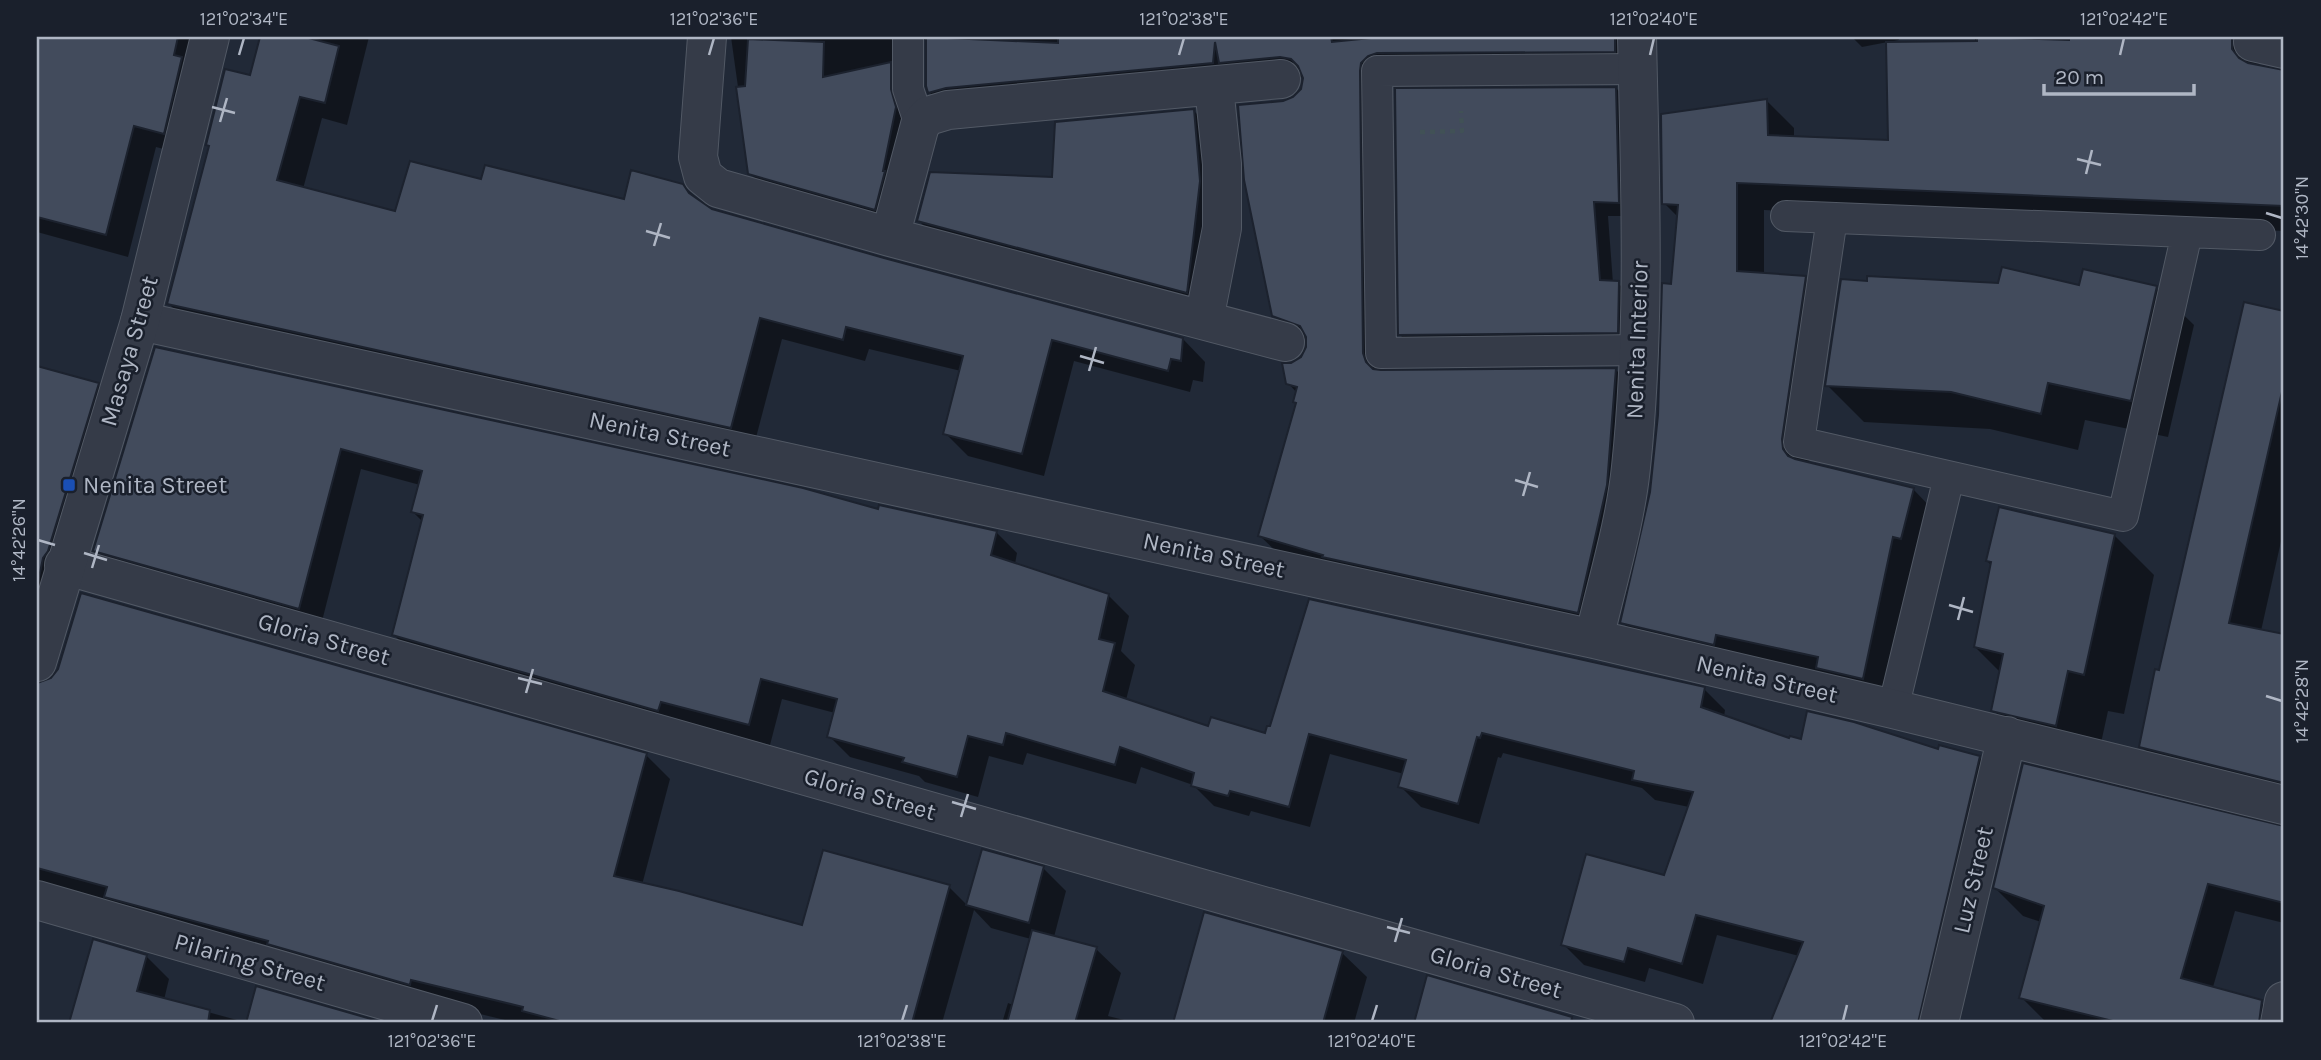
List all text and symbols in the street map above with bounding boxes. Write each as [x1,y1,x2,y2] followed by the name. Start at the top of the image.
[200,8,288,30] text: 121°02'34"E
[670,8,758,30] text: 121°02'36"E
[1139,8,1229,30] text: 121°02'38"E
[1610,8,1698,30] text: 121°02'40"E
[2080,8,2168,30] text: 121°02'42"E
[2044,52,2195,96] scale bar
[2055,65,2104,89] text: 20 m
[2291,176,2313,260] text: 14°42'30"N
[1620,260,1654,420] street label: Nenita Interior
[94,272,164,430] street label: Masaya Street
[587,405,733,463] street label: Nenita Street
[83,471,227,499] place label: Nenita Street
[61,477,77,493] marker: Nenita Street
[8,498,30,582] text: 14°42'26"N
[1141,526,1287,584] street label: Nenita Street
[255,607,393,671] street label: Gloria Street
[1694,649,1840,709] street label: Nenita Street
[2291,659,2313,743] text: 14°42'28"N
[801,762,939,826] street label: Gloria Street
[1947,824,1999,936] street label: Luz Street
[171,927,329,997] street label: Pilaring Street
[1427,940,1565,1004] street label: Gloria Street
[388,1030,476,1052] text: 121°02'36"E
[857,1030,947,1052] text: 121°02'38"E
[1328,1030,1416,1052] text: 121°02'40"E
[1799,1030,1887,1052] text: 121°02'42"E

